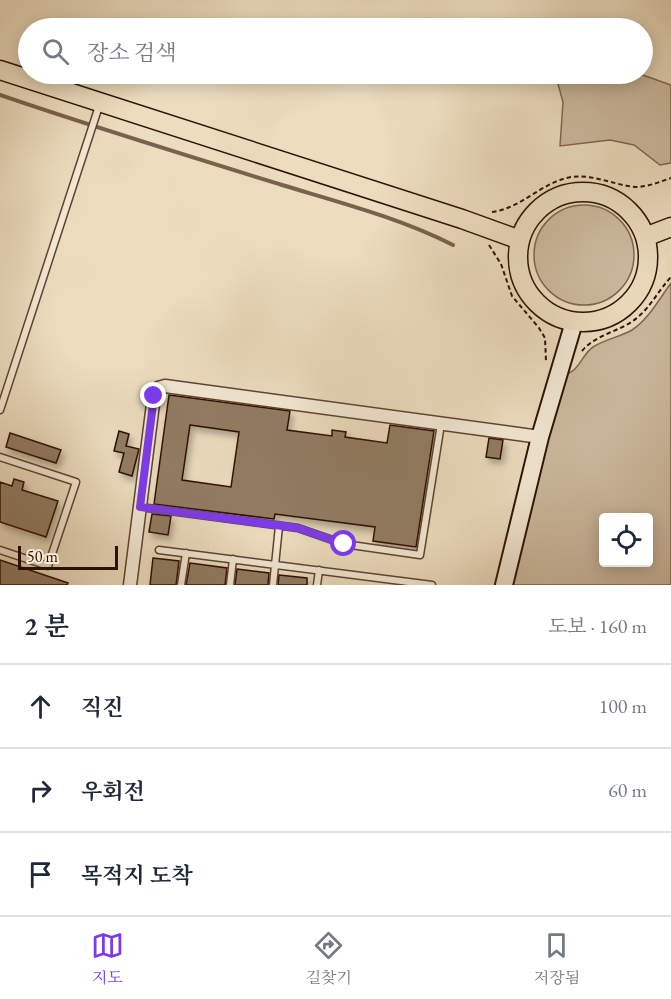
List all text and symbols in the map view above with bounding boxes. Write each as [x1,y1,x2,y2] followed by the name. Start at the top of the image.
[18,18,653,84] search box
[39,35,72,68] icon: search
[87,38,176,67] text: 장소 검색
[140,382,166,408] route end
[599,513,653,567] map controls
[599,513,653,567] button: locate
[330,530,356,556] route start
[18,543,118,570] scale bar
[27,546,58,567] text: 50 m
[24,609,69,643] text: 2 분
[548,613,647,639] text: 도보 · 160 m
[24,690,57,723] icon: ahead
[81,693,124,722] text: 직진
[599,693,647,719] text: 100 m
[24,774,57,807] icon: right
[81,777,145,806] text: 우회전
[608,777,647,803] text: 60 m
[24,858,57,891] icon: arrive
[81,861,192,890] text: 목적지 도착
[91,929,124,988] tab: 지도
[306,929,352,988] tab: 길찾기
[534,929,580,988] tab: 저장됨

